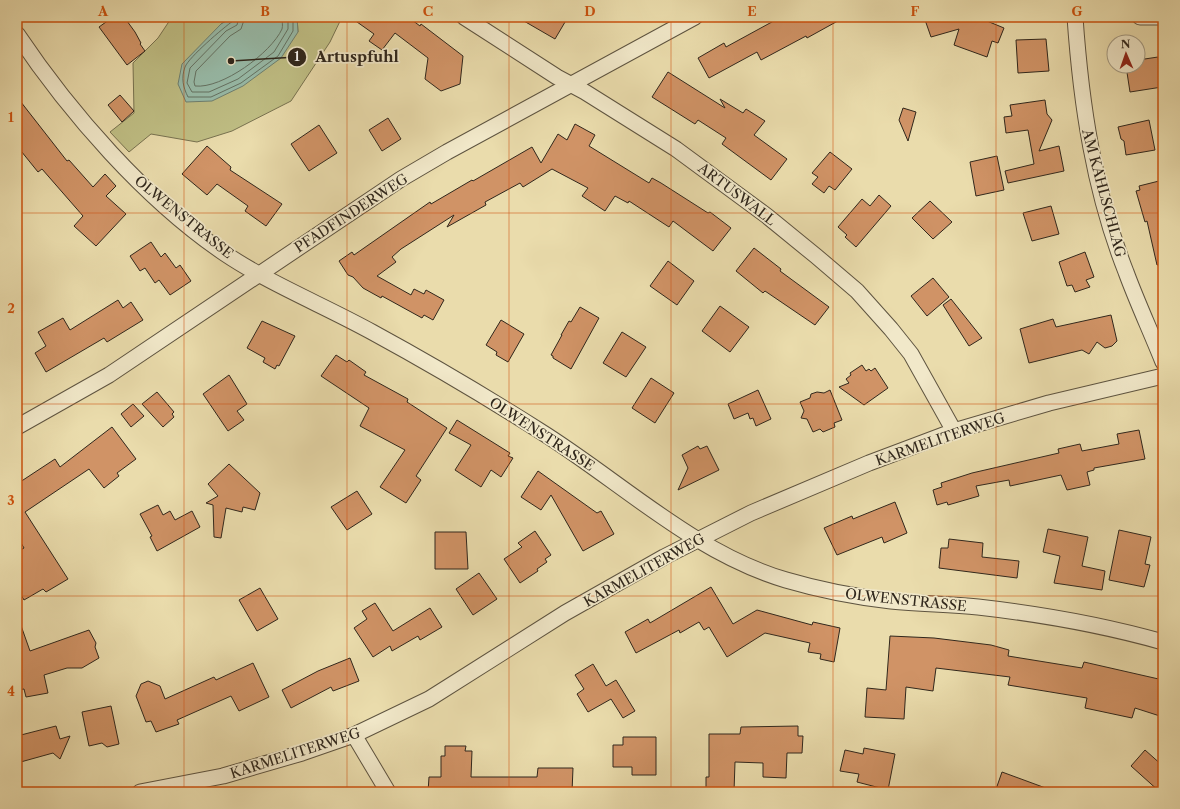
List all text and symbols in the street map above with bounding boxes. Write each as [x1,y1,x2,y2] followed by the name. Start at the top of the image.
[97,3,109,19] text: A
[260,3,270,19] text: B
[423,3,433,19] text: C
[584,3,596,19] text: D
[747,3,757,19] text: E
[911,3,920,19] text: F
[1071,3,1083,19] text: G
[1106,34,1146,74] north arrow
[1121,37,1131,51] text: N
[287,43,407,70] callout: Artuspfuhl
[314,47,399,66] text: Artuspfuhl
[294,49,300,64] text: 1
[8,109,14,125] text: 1
[1078,126,1130,259] street label: AM KAHLSCHLAG
[694,158,780,229] street label: ARTUSWALL
[291,170,411,256] street label: PFADFINDERWEG
[131,172,237,262] street label: OLWENSTRASSE
[7,300,15,316] text: 2
[486,393,598,475] street label: OLWENSTRASSE
[873,408,1007,470] street label: KARMELITERWEG
[7,492,15,508] text: 3
[580,529,708,611] street label: KARMELITERWEG
[844,585,968,615] street label: OLWENSTRASSE
[7,683,15,699] text: 4
[228,723,362,783] street label: KARMELITERWEG

